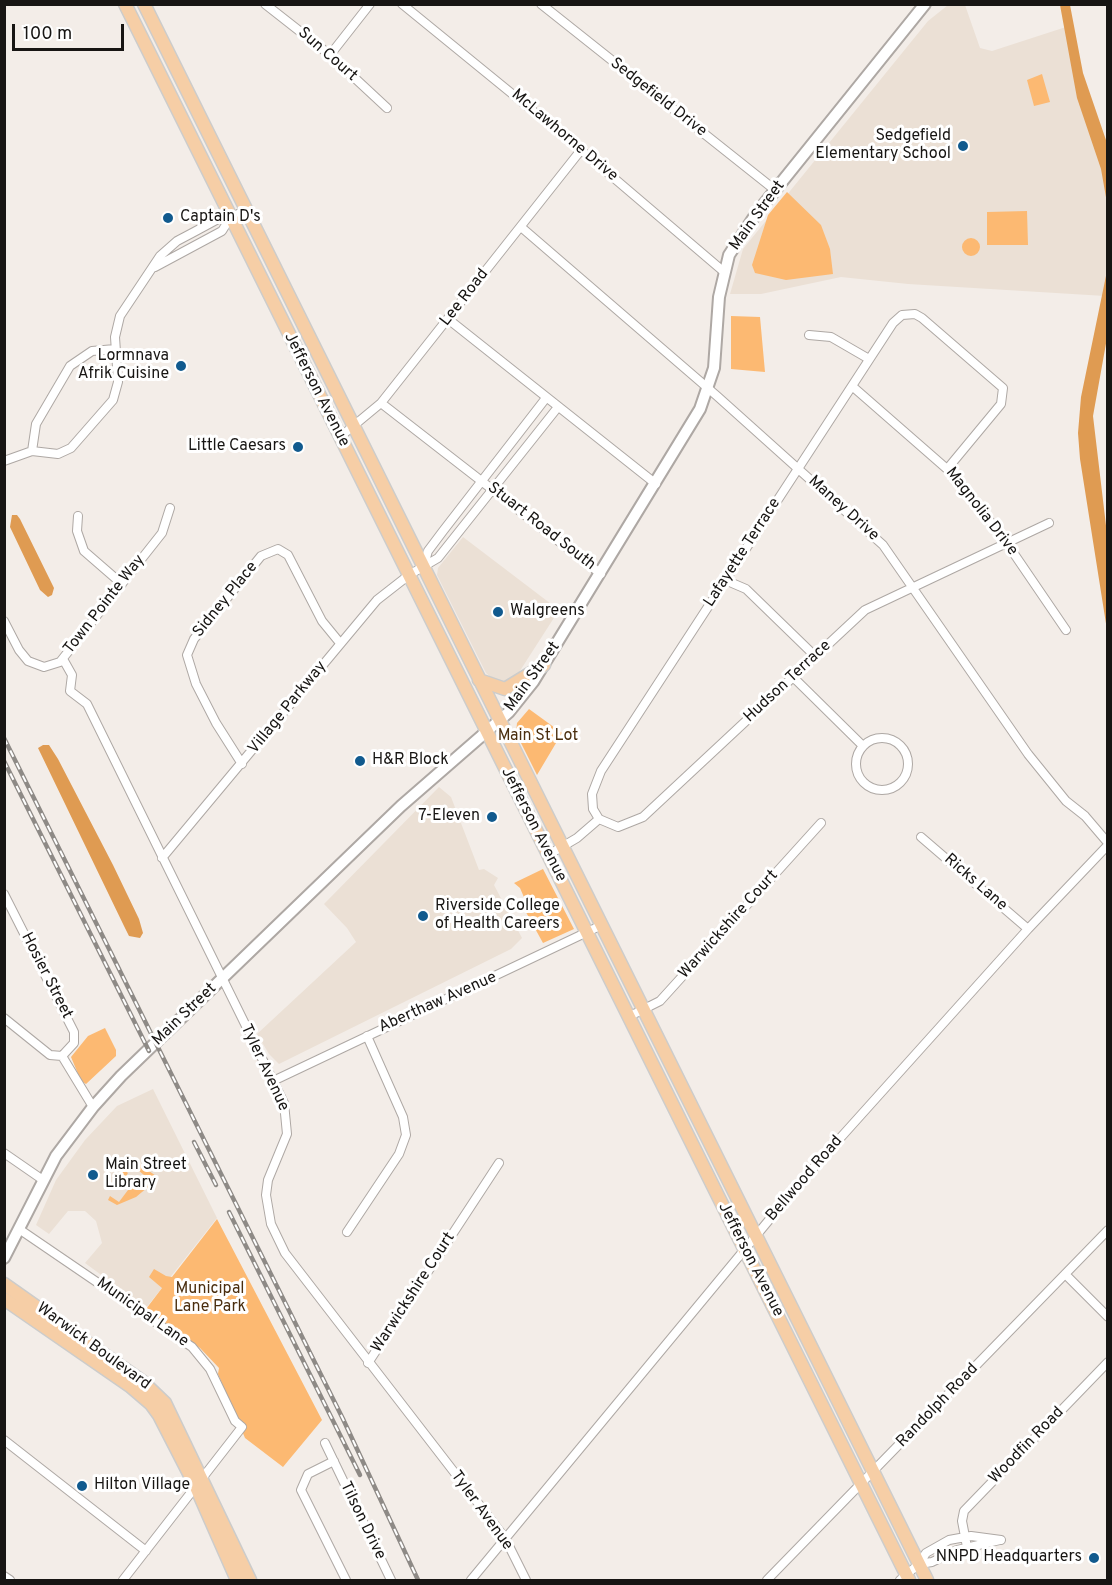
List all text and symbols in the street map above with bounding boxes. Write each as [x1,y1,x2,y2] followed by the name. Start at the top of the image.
[15,12,128,50] scale bar
[23,23,72,46] text: 100 m
[293,24,361,86] street label: Sun Court
[606,54,710,142] street label: Sedgefield Drive
[507,86,621,186] street label: McLawhorne Drive
[815,127,951,165] place label: Sedgefield Elementary School
[956,139,970,153] marker: Sedgefield Elementary School
[726,177,790,255] street label: Main Street
[180,208,261,228] place label: Captain D's
[161,211,175,225] marker: Captain D's
[437,266,493,330] street label: Lee Road
[279,330,353,450] street label: Jefferson Avenue
[78,347,169,385] place label: Lormnava Afrik Cuisine
[174,359,188,373] marker: Lormnava Afrik Cuisine
[188,437,286,457] place label: Little Caesars
[291,440,305,454] marker: Little Caesars
[941,464,1021,560] street label: Magnolia Drive
[804,472,882,546] street label: Maney Drive
[483,479,599,575] street label: Stuart Road South
[701,495,785,611] street label: Lafayette Terrace
[60,551,150,659] street label: Town Pointe Way
[190,558,262,642] street label: Sidney Place
[510,602,585,622] place label: Walgreens
[491,605,505,619] marker: Walgreens
[740,637,836,727] street label: Hudson Terrace
[501,638,565,716] street label: Main Street
[245,658,331,758] street label: Village Parkway
[498,727,578,747] park label: Main St Lot
[372,751,449,771] place label: H&R Block
[353,754,367,768] marker: H&R Block
[496,765,570,885] street label: Jefferson Avenue
[418,807,480,827] place label: 7-Eleven
[485,810,499,824] marker: 7-Eleven
[939,850,1011,916] street label: Ricks Lane
[675,867,783,983] street label: Warwickshire Court
[435,897,560,935] place label: Riverside College of Health Careers
[416,909,430,923] marker: Riverside College of Health Careers
[16,930,76,1022] street label: Hosier Street
[376,968,500,1038] street label: Aberthaw Avenue
[149,980,221,1050] street label: Main Street
[236,1022,292,1114] street label: Tyler Avenue
[763,1132,847,1226] street label: Bellwood Road
[105,1156,187,1194] place label: Main Street Library
[86,1168,100,1182] marker: Main Street Library
[713,1200,787,1320] street label: Jefferson Avenue
[368,1229,460,1357] street label: Warwickshire Court
[92,1274,192,1352] street label: Municipal Lane
[174,1280,246,1318] park label: Municipal Lane Park
[32,1299,154,1395] street label: Warwick Boulevard
[893,1360,983,1452] street label: Randolph Road
[985,1403,1069,1489] street label: Woodfin Road
[446,1468,516,1554] street label: Tyler Avenue
[94,1476,190,1496] place label: Hilton Village
[75,1479,89,1493] marker: Hilton Village
[335,1479,389,1563] street label: Tilson Drive
[936,1548,1082,1568] place label: NNPD Headquarters
[1087,1551,1101,1565] marker: NNPD Headquarters

